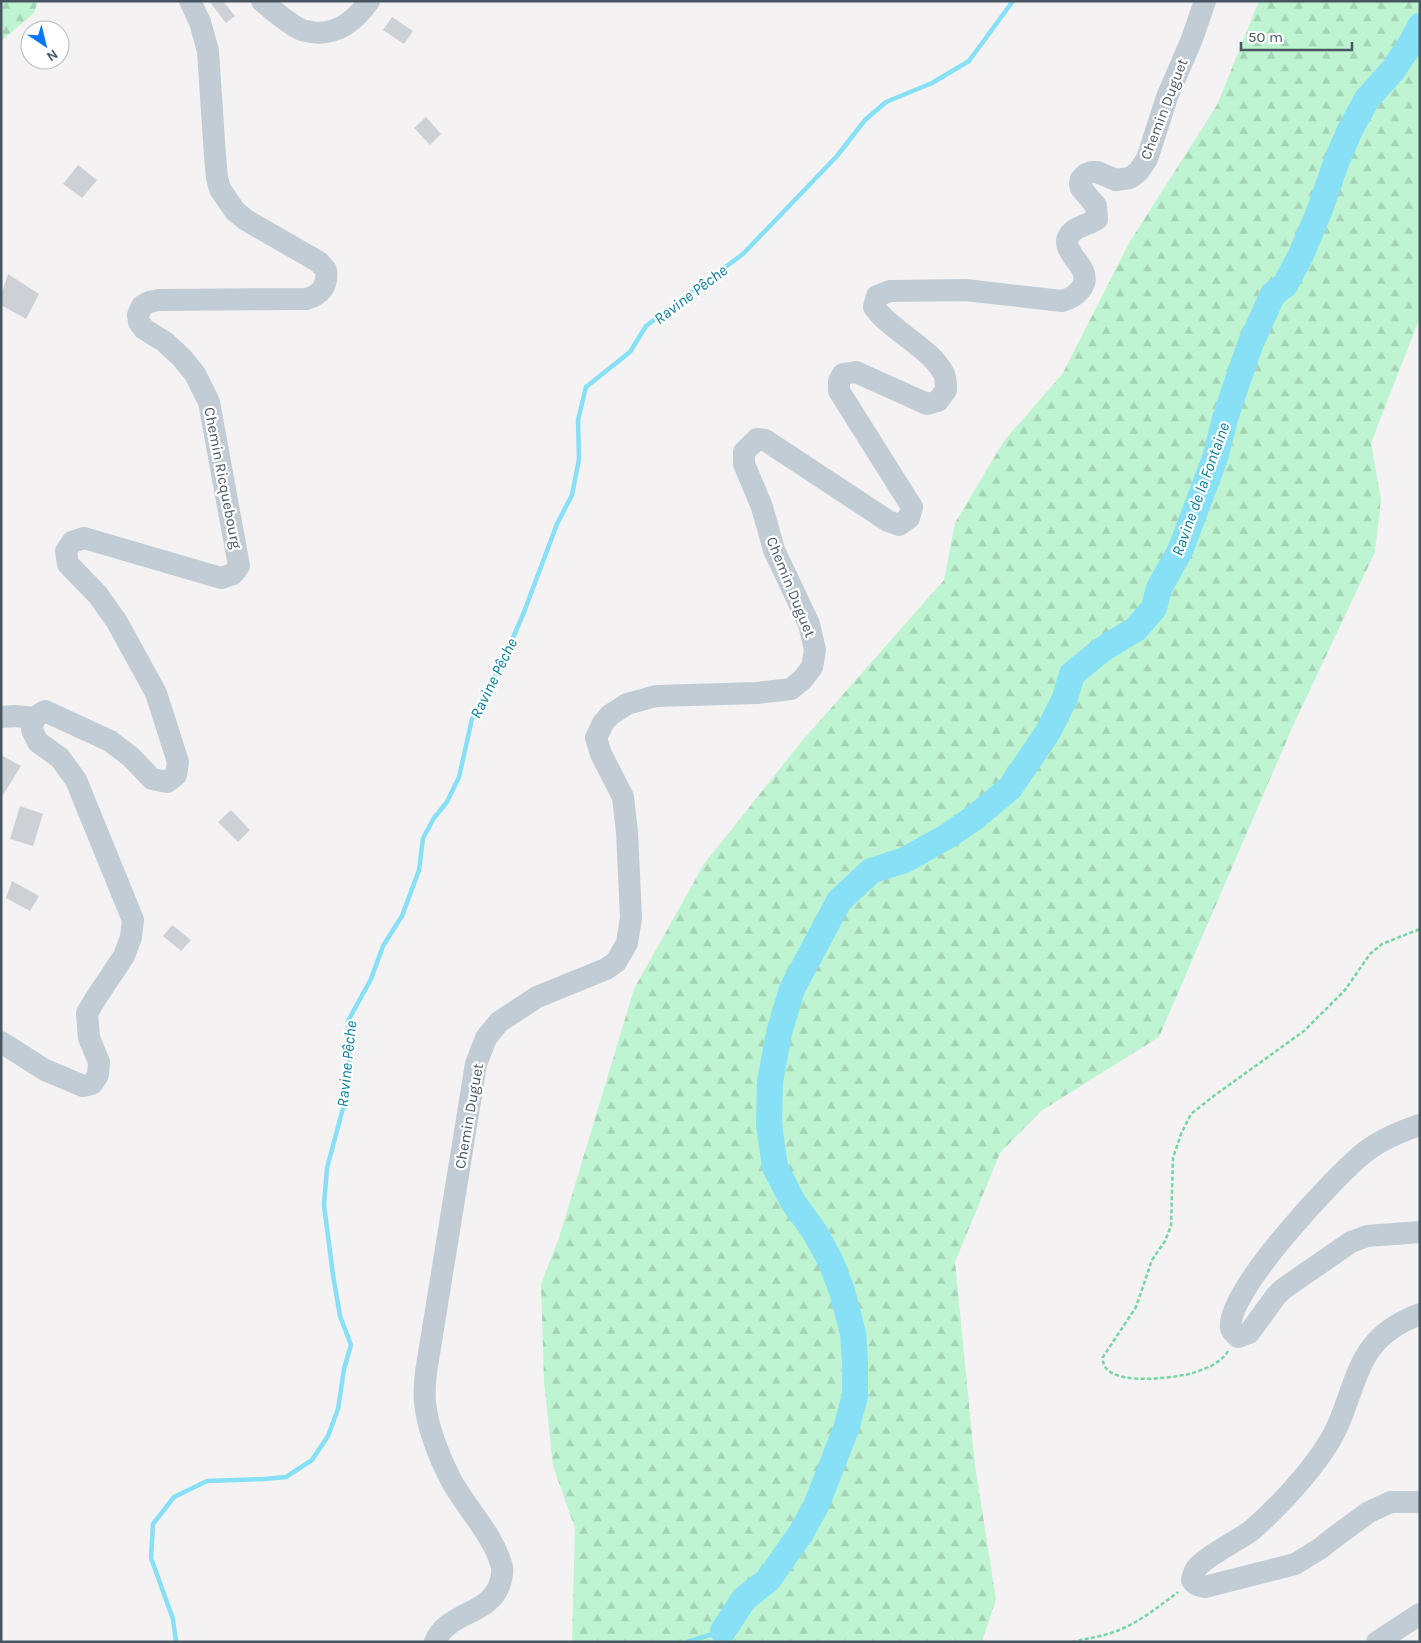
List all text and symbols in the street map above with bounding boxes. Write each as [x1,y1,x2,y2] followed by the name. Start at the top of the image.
[20,20,70,70] north arrow
[1241,20,1352,52] scale bar
[1248,28,1283,46] text: 50 m
[43,45,61,65] text: N
[1136,56,1192,162] street label: Chemin Duguet
[650,260,731,328] water label: Ravine Pêche
[200,406,246,551] street label: Chemin Ricquebourg
[1168,419,1234,558] water label: Ravine de la Fontaine
[763,534,820,640] street label: Chemin Duguet
[466,634,521,721] water label: Ravine Pêche
[333,1019,361,1108] water label: Ravine Pêche
[451,1061,487,1170] street label: Chemin Duguet

